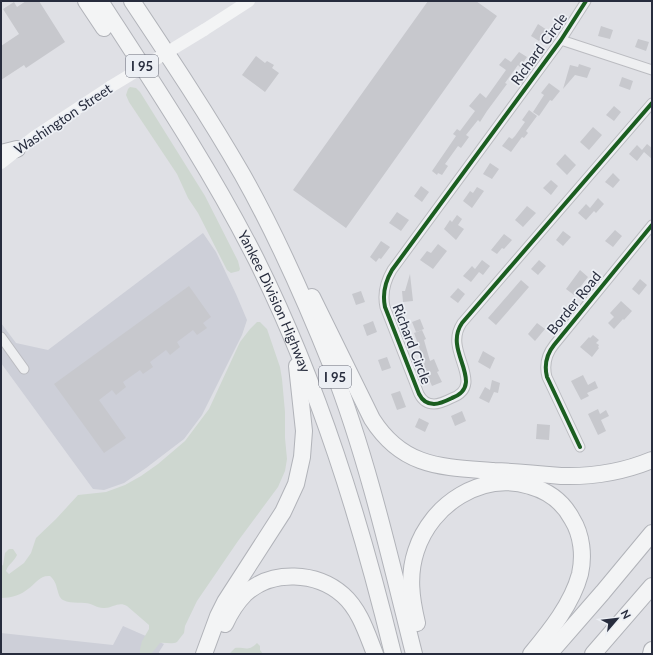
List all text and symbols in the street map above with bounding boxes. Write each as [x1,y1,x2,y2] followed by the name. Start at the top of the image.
[507,9,570,88] street label: Richard Circle
[126,55,158,77] road number: I 95
[11,80,115,158] street label: Washington Street
[235,227,315,376] street label: Yankee Division Highway
[543,268,604,338] street label: Border Road
[389,301,436,386] street label: Richard Circle
[319,366,351,388] road number: I 95
[597,599,637,639] north arrow
[619,607,634,621] text: N

